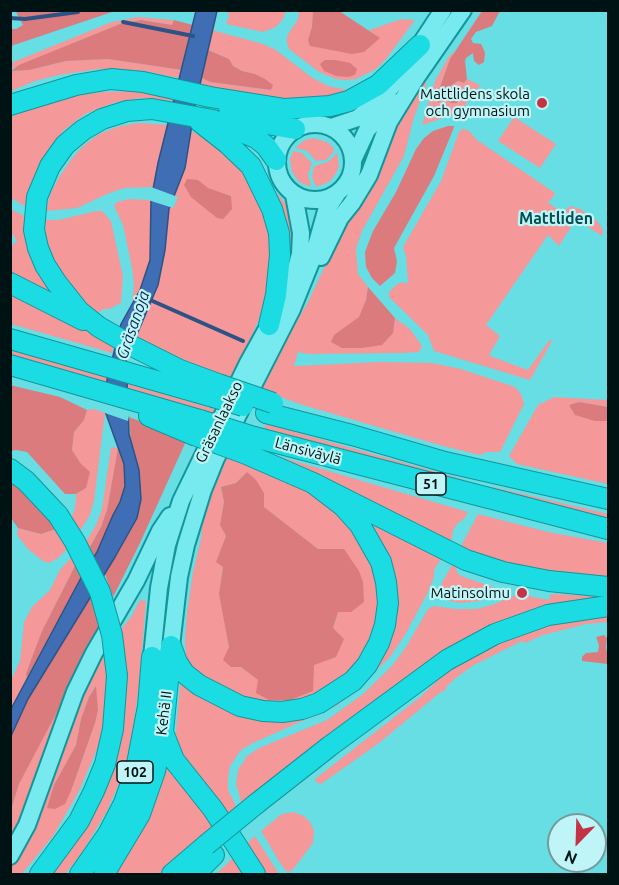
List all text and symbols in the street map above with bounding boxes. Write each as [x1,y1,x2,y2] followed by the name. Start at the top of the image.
[420,85,530,120] place label: Mattlidens skola och gymnasium
[535,96,549,110] marker: Mattlidens skola och gymnasium
[519,209,593,229] district label: Mattliden
[112,288,154,362] water label: Gräsanoja
[192,378,246,466] street label: Gräsanlaakso
[273,434,343,468] street label: Länsiväylä
[416,473,446,495] road number: 51
[430,584,510,602] place label: Matinsolmu
[515,586,529,600] marker: Matinsolmu
[152,690,176,736] street label: Kehä II
[117,761,153,783] road number: 102
[547,813,607,873] north arrow
[562,847,580,868] text: N

